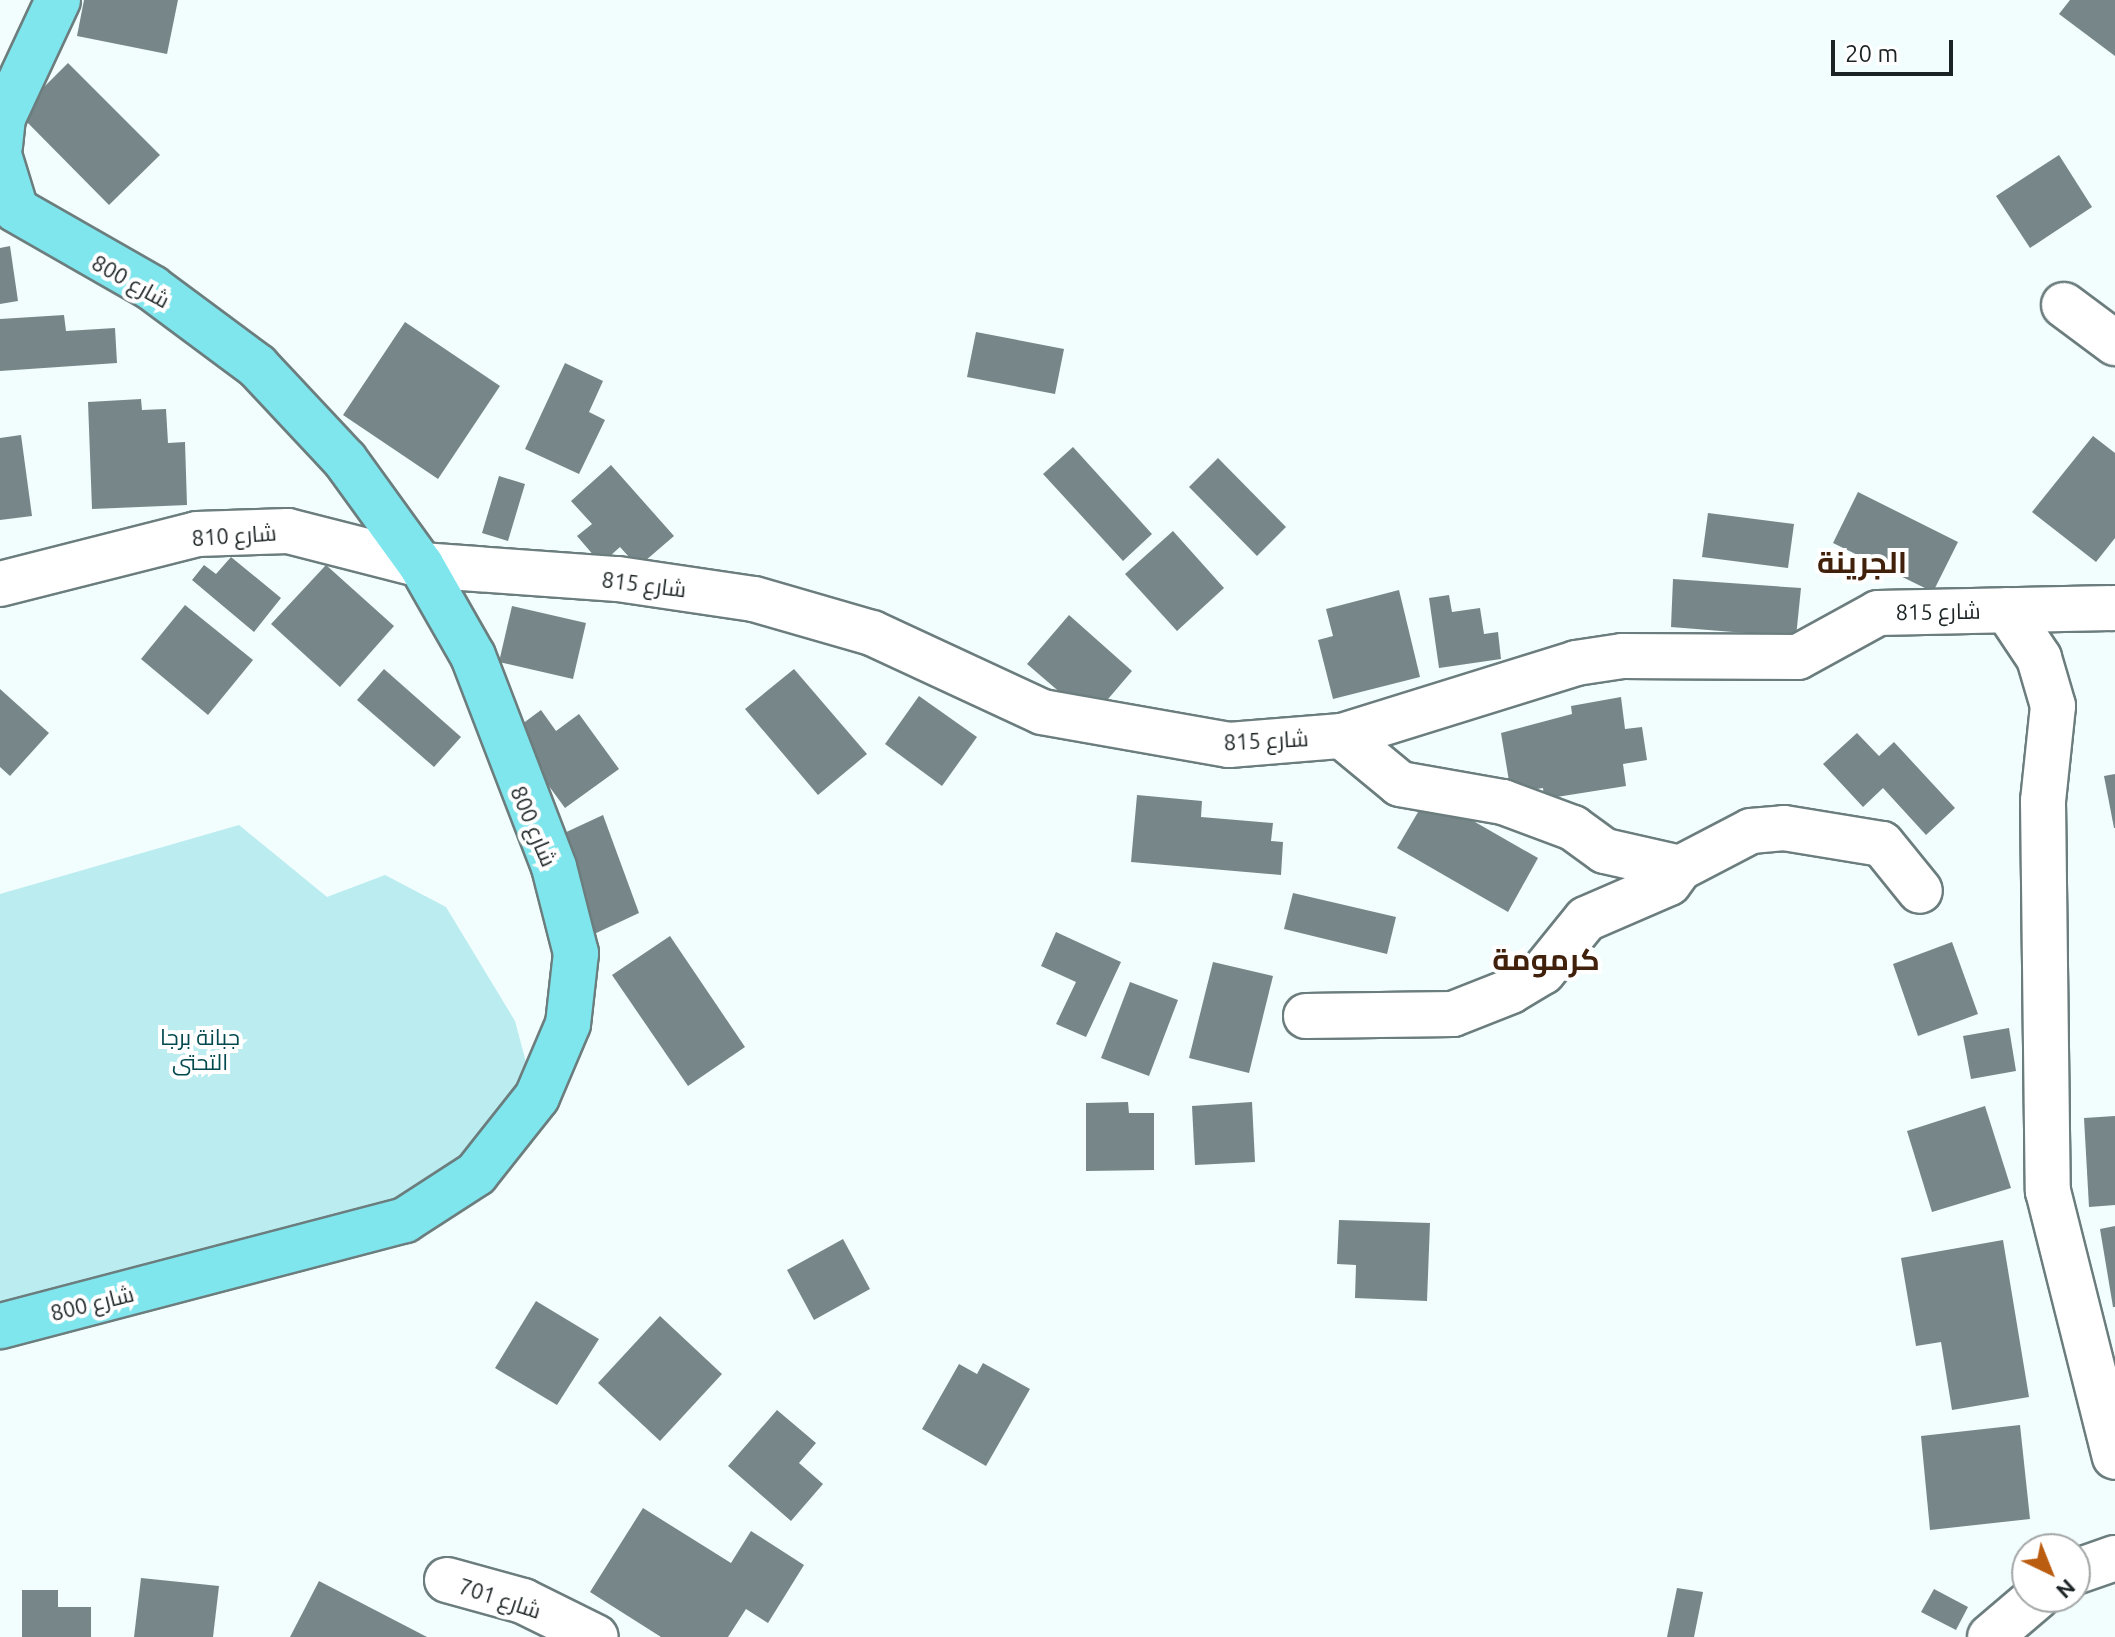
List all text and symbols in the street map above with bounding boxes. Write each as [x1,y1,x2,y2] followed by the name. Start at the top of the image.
[1835,24,1957,74] scale bar
[1845,40,1898,67] text: 20 m
[87,249,175,313] street label: شارع 800
[191,519,277,551] street label: شارع 810
[1817,544,1907,580] district label: الجرينة
[600,566,688,602] street label: شارع 815
[1895,597,1981,625] street label: شارع 815
[1223,725,1309,755] street label: شارع 815
[505,782,563,870] street label: شارع 800
[1492,941,1600,977] district label: كرمومة
[160,1023,240,1074] park label: جبانة برجا التحتى
[48,1280,136,1326] street label: شارع 800
[2011,1533,2091,1613] north arrow
[456,1572,544,1624] street label: شارع 701
[2052,1575,2081,1604] text: N

